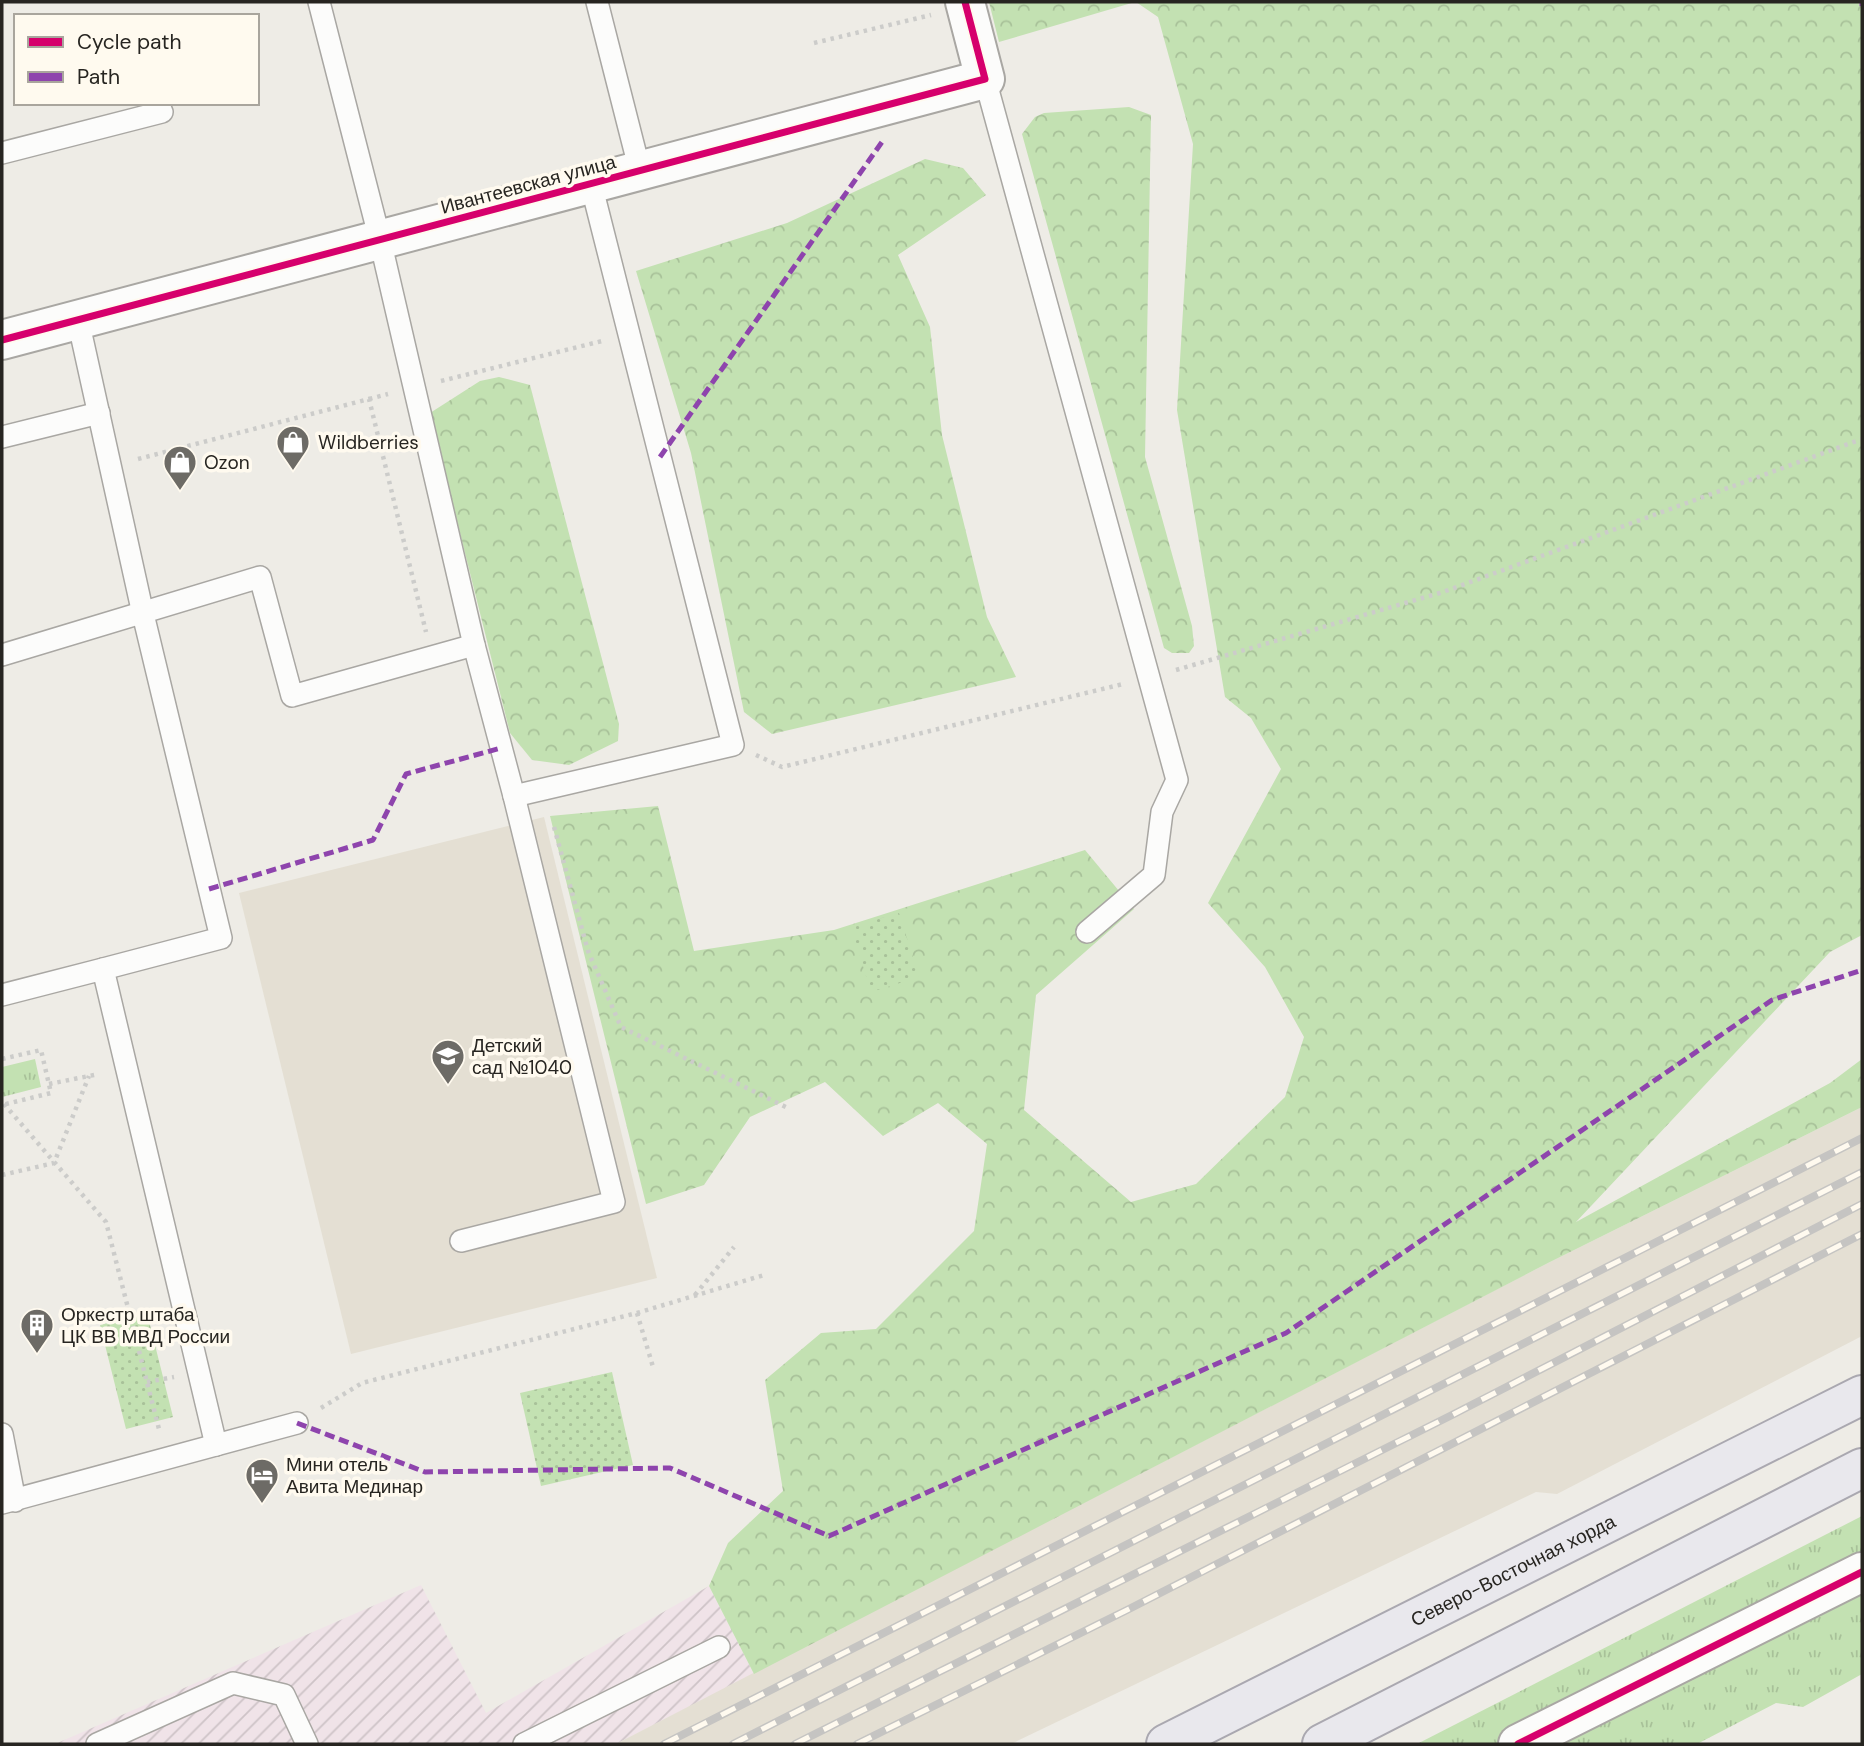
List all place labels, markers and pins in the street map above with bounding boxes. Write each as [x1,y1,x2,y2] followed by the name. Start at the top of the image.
[274,423,312,472] shop icon: Wildberries
[318,430,419,455] place label: Wildberries
[161,443,199,492] shop icon: Ozon
[204,450,250,475] place label: Ozon
[472,1033,572,1080] place label: Детский сад №1040
[429,1037,467,1086] school or university icon: Детский сад №1040
[61,1302,230,1349] place label: Оркестр штаба ЦК ВВ МВД России
[18,1306,56,1355] building icon: Оркестр штаба ЦК ВВ МВД России
[286,1452,423,1499] place label: Мини отель Авита Мединар
[243,1456,281,1505] hotel icon: Мини отель Авита Мединар

